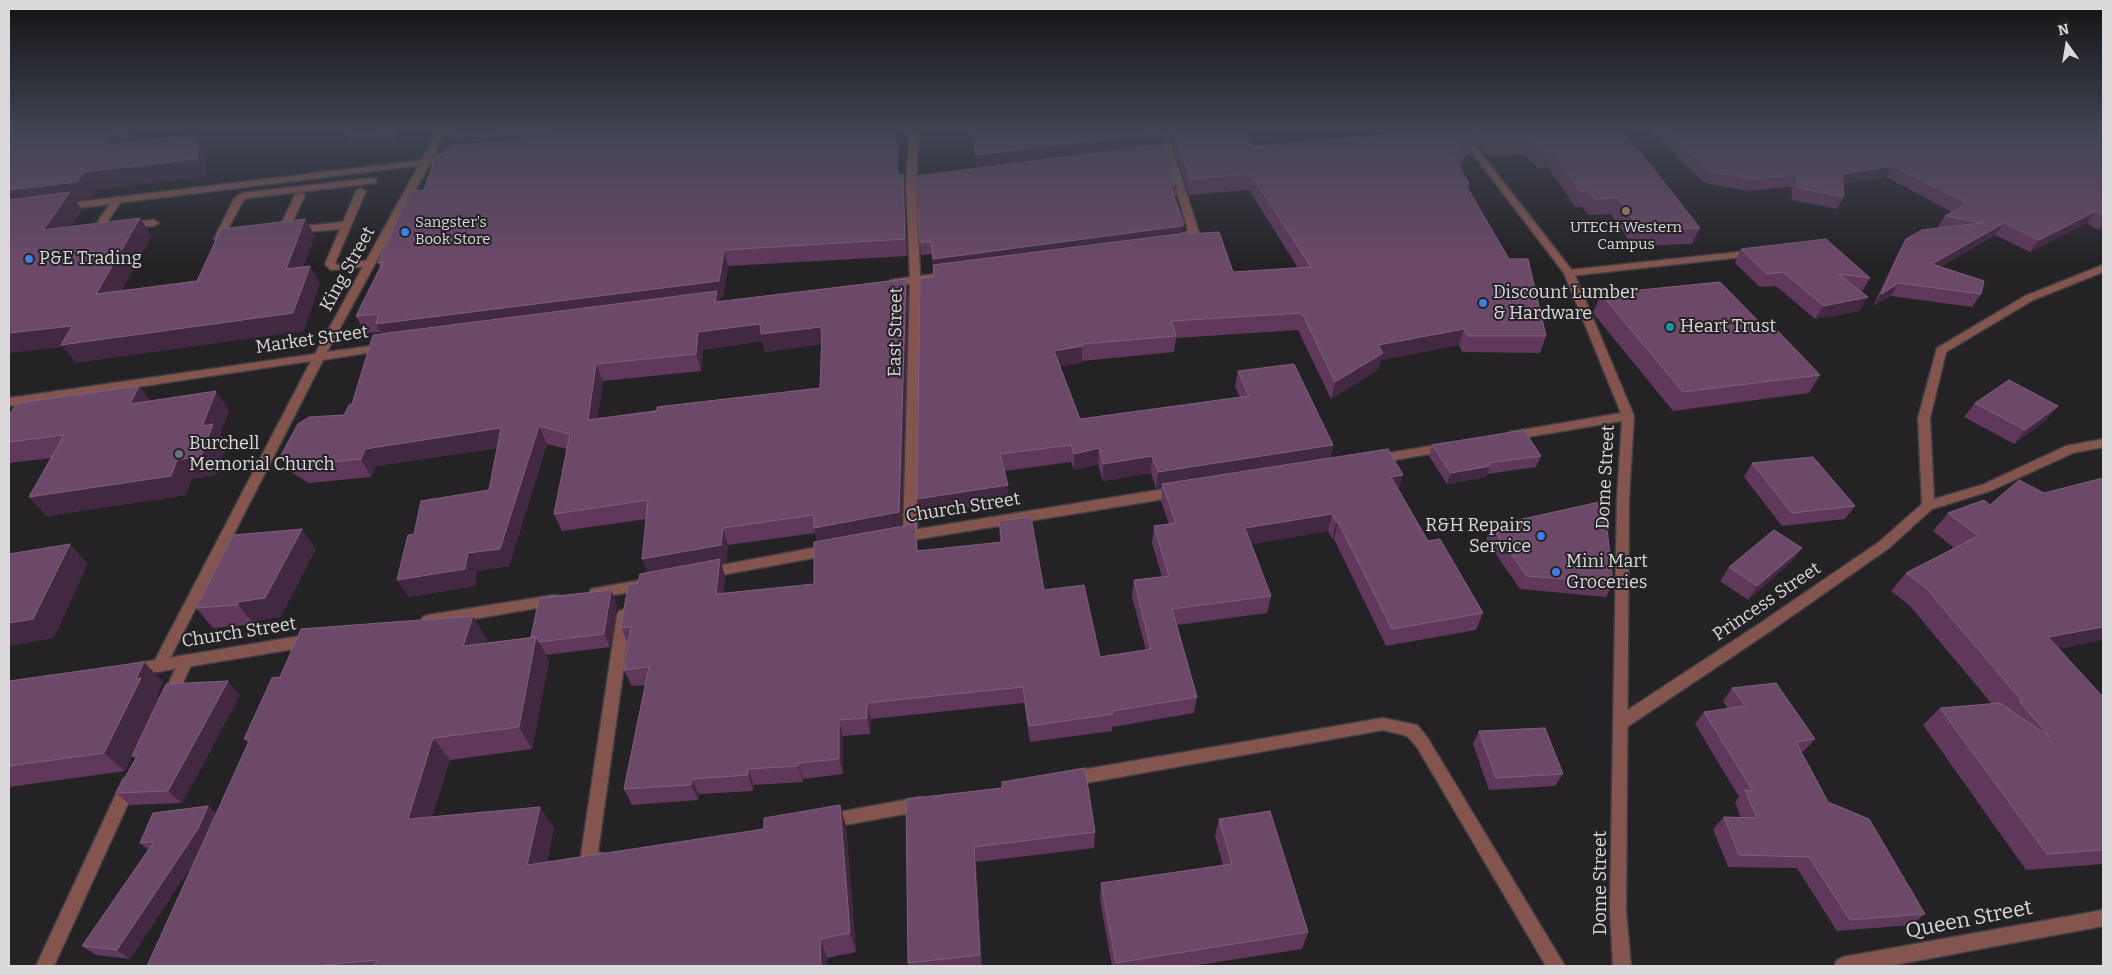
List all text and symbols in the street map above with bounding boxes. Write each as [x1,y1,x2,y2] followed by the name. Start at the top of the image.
[2042,20,2092,70] north arrow
[2056,20,2071,39] text: N
[1620,205,1632,217] marker: UTECH Western Campus
[415,214,490,249] place label: Sangster's Book Store
[1570,219,1682,254] place label: UTECH Western Campus
[316,223,380,315] street label: King Street
[399,226,411,238] marker: Sangster's Book Store
[39,248,142,270] place label: P&E Trading
[23,253,35,265] marker: P&E Trading
[1493,282,1638,324] place label: Discount Lumber & Hardware
[884,287,908,377] street label: East Street
[1477,297,1489,309] marker: Discount Lumber & Hardware
[1680,316,1776,338] place label: Heart Trust
[254,321,370,359] street label: Market Street
[1664,321,1676,333] marker: Heart Trust
[1592,424,1620,530] street label: Dome Street
[189,433,335,476] place label: Burchell Memorial Church
[173,448,185,460] marker: Burchell Memorial Church
[904,488,1022,528] street label: Church Street
[1425,515,1531,558] place label: R&H Repairs Service
[1535,530,1547,542] marker: R&H Repairs Service
[1566,551,1648,594] place label: Mini Mart Groceries
[1709,558,1825,646] street label: Princess Street
[1550,566,1562,578] marker: Mini Mart Groceries
[180,613,298,653] street label: Church Street
[1590,831,1612,935] street label: Dome Street
[1904,895,2034,945] street label: Queen Street

